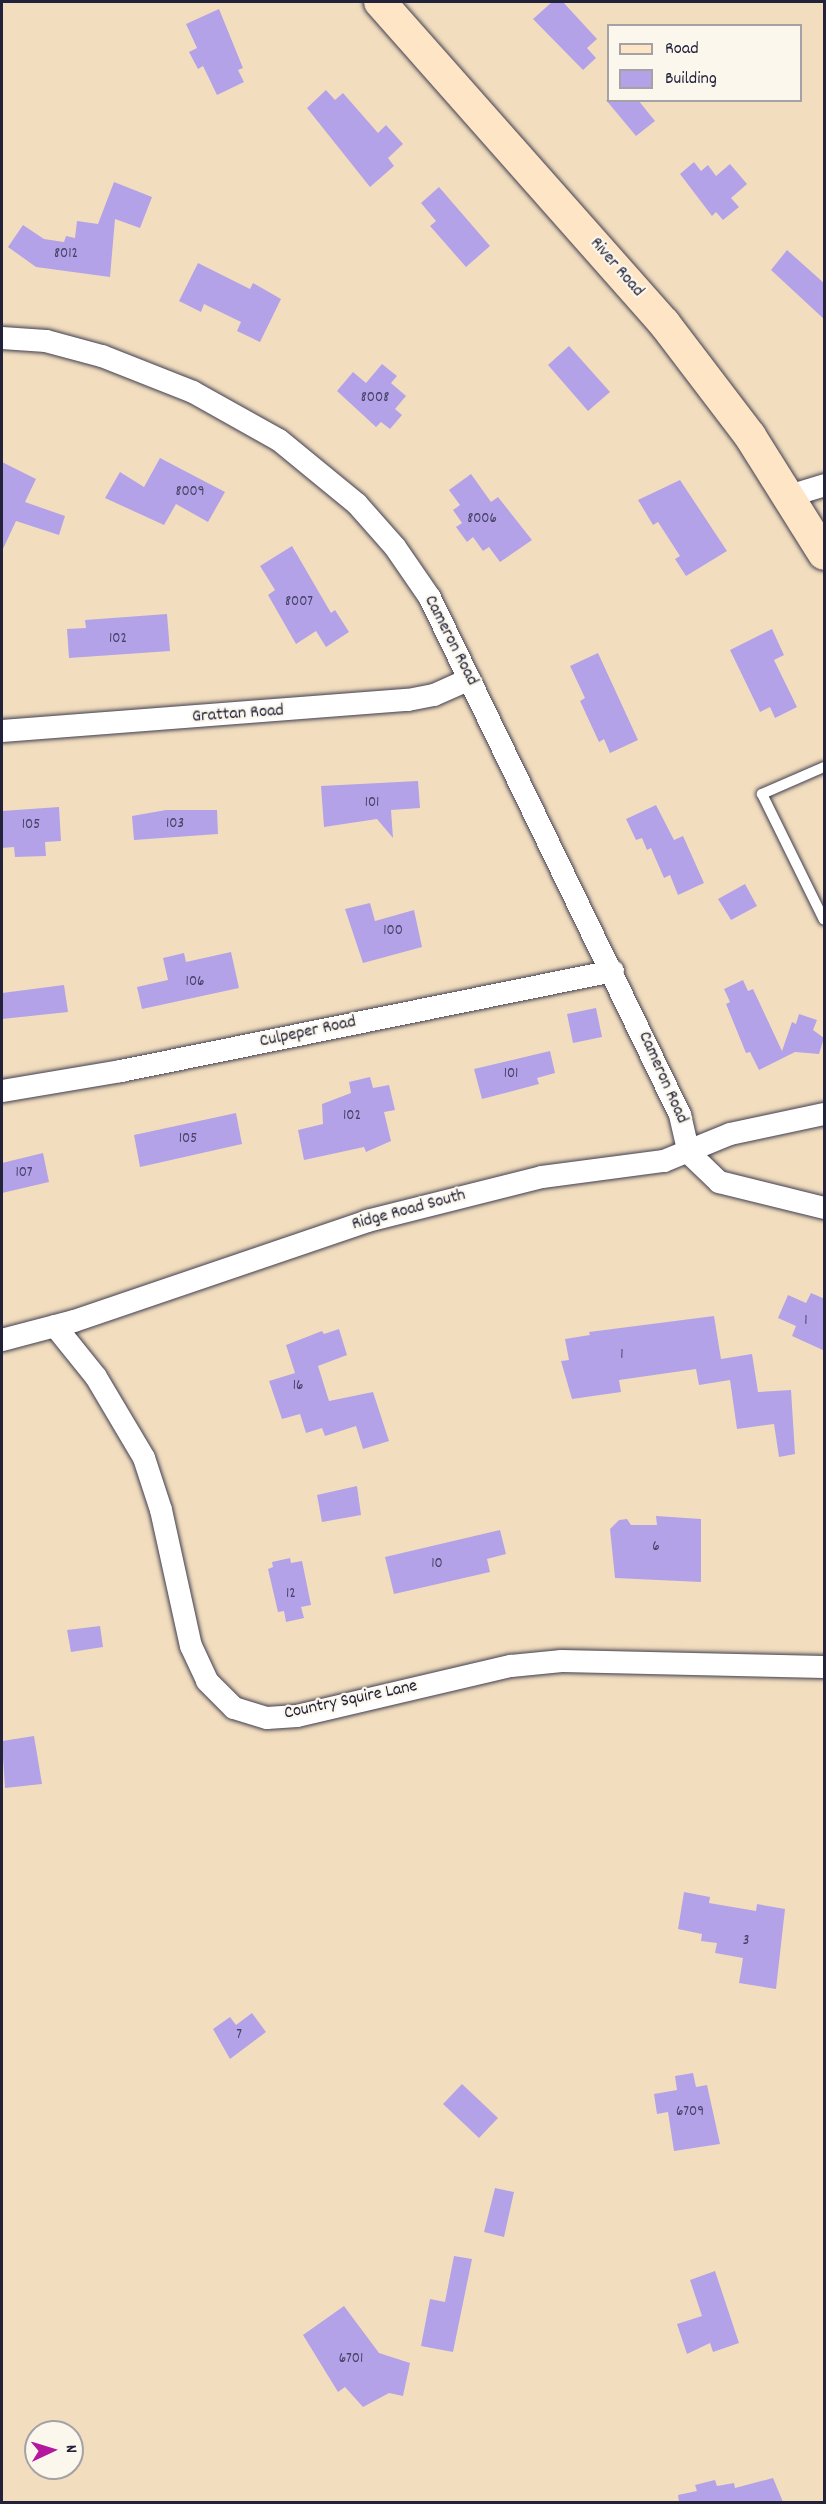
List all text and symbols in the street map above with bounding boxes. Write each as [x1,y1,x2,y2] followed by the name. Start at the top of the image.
[607,24,802,102] legend
[665,37,699,62] text: Road
[665,67,717,92] text: Building
[584,234,648,302] street label: River Road
[54,246,78,264] house number: 8012
[361,390,389,408] house number: 8008
[175,484,205,502] house number: 8009
[467,511,497,529] house number: 8006
[418,592,482,690] street label: Cameron Road
[285,594,313,612] house number: 8007
[109,631,127,649] house number: 102
[191,701,285,729] street label: Grattan Road
[365,795,379,813] house number: 101
[166,816,184,834] house number: 103
[22,817,40,835] house number: 105
[383,923,403,941] house number: 100
[186,974,204,992] house number: 106
[258,1012,358,1054] street label: Culpeper Road
[632,1029,692,1127] street label: Cameron Road
[504,1066,518,1084] house number: 101
[343,1108,361,1126] house number: 102
[179,1131,197,1149] house number: 105
[15,1165,33,1183] house number: 107
[350,1185,468,1237] street label: Ridge Road South
[804,1313,808,1331] house number: 1
[620,1347,624,1365] house number: 1
[293,1378,303,1396] house number: 16
[652,1539,660,1557] house number: 6
[431,1556,443,1574] house number: 10
[286,1586,296,1604] house number: 12
[283,1676,419,1726] street label: Country Squire Lane
[743,1933,749,1951] house number: 3
[236,2027,242,2045] house number: 7
[676,2104,704,2122] house number: 6709
[339,2351,363,2369] house number: 6701
[24,2420,84,2480] north arrow
[59,2444,82,2454] text: N

